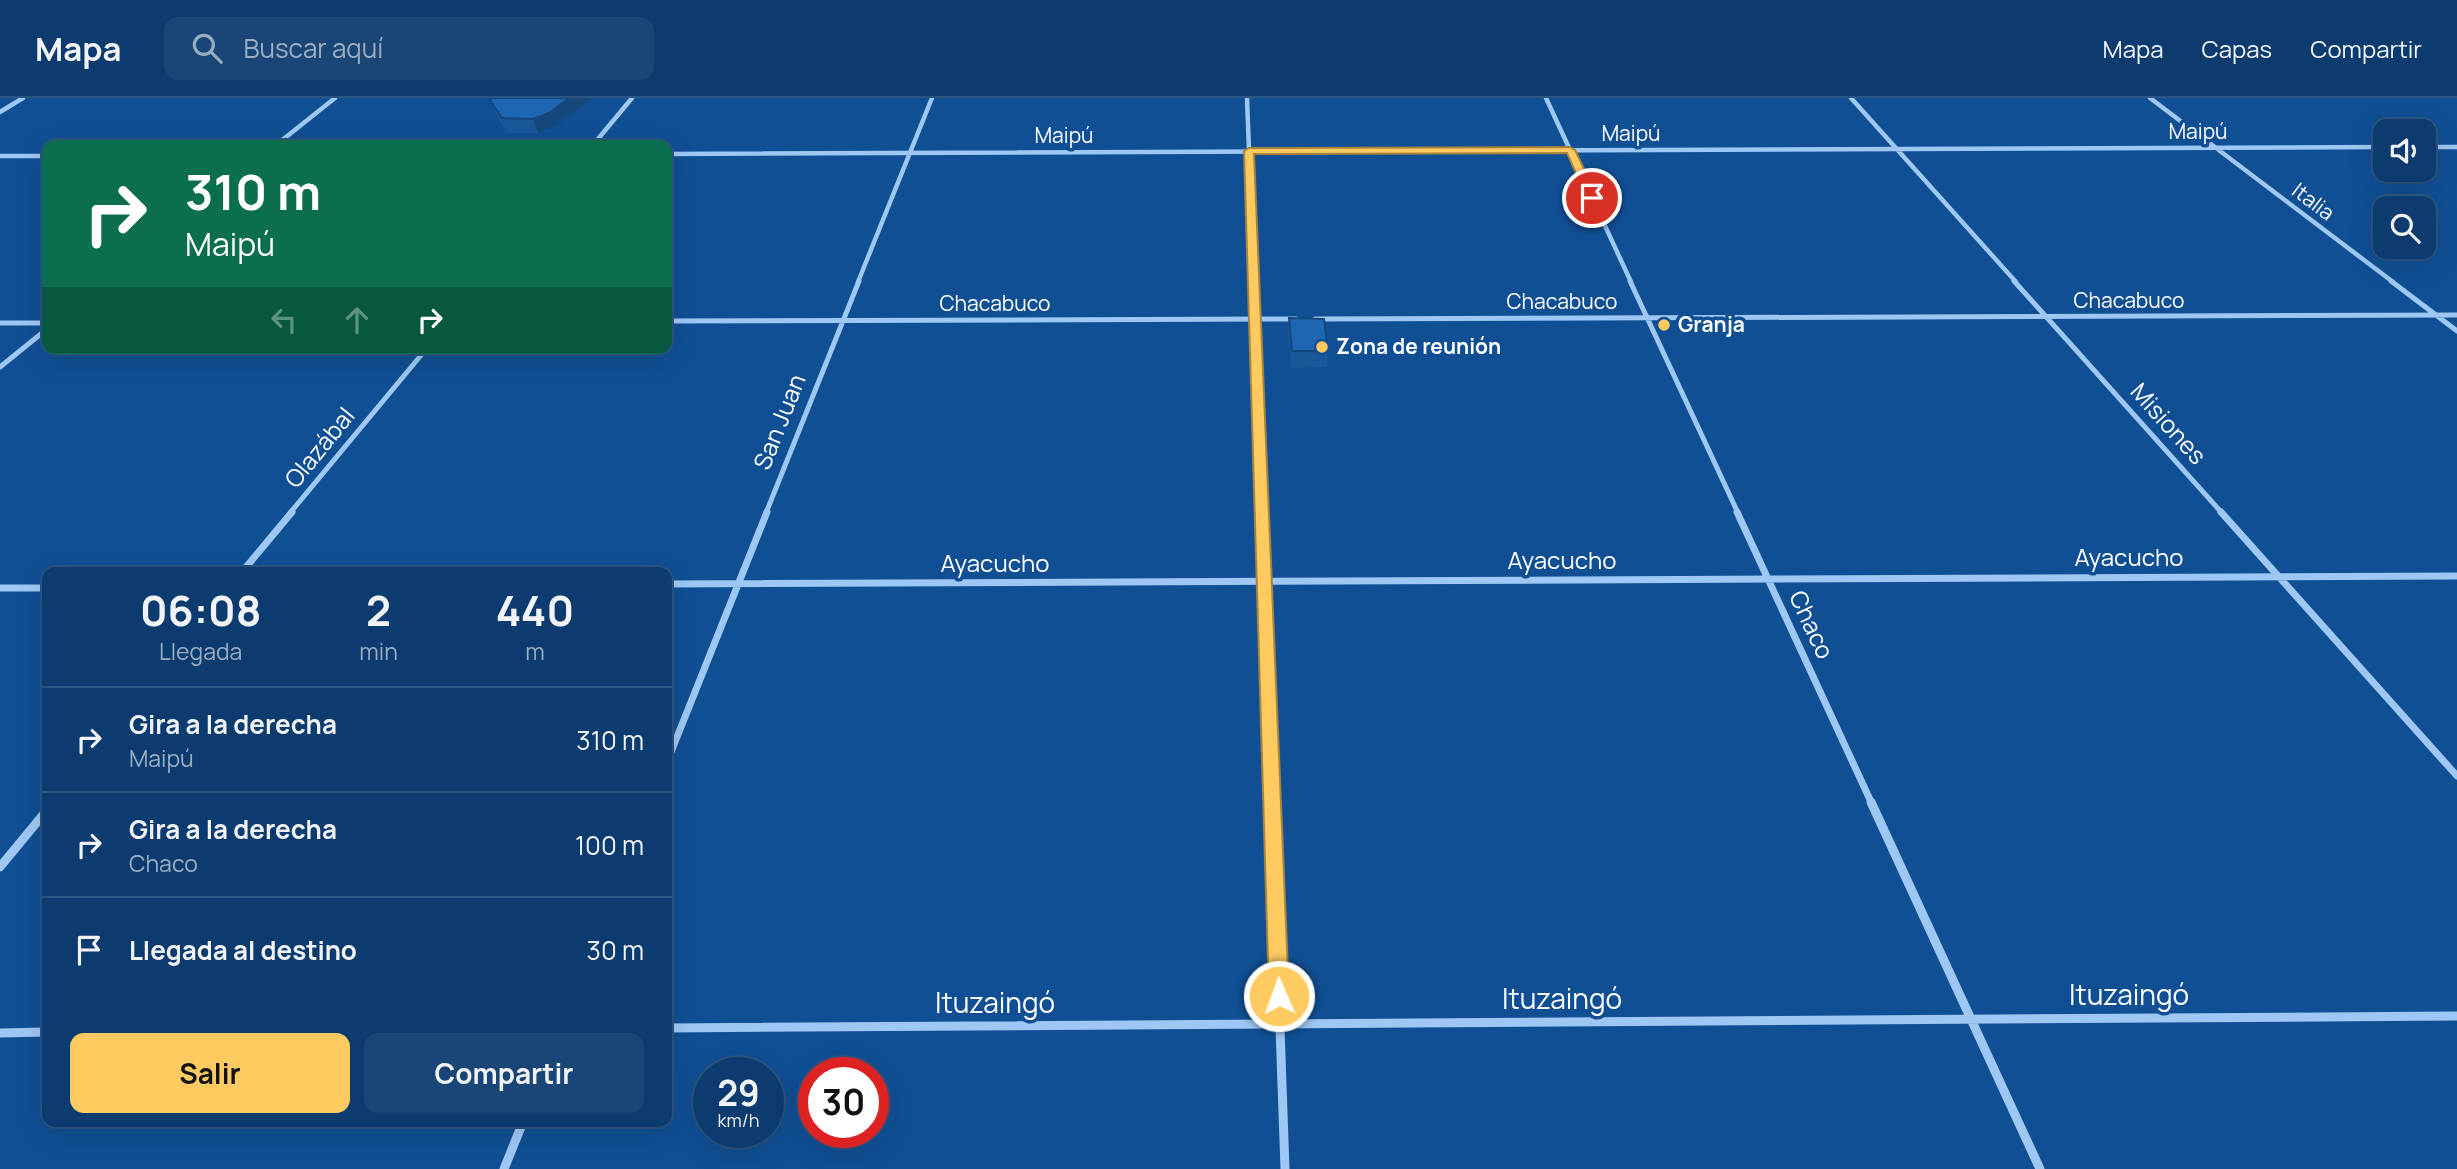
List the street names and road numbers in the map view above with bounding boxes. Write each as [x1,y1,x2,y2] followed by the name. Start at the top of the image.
[2168,117,2228,145] street label: Maipú
[1601,119,1661,147] street label: Maipú
[1034,121,1094,149] street label: Maipú
[2287,176,2341,226] street label: Italia
[2073,286,2185,314] street label: Chacabuco
[1506,287,1618,315] street label: Chacabuco
[939,289,1051,317] street label: Chacabuco
[745,369,813,474] street label: San Juan
[2124,375,2214,471] street label: Misiones
[276,400,361,494] street label: Olazábal
[2075,540,2183,573] street label: Ayacucho
[1508,543,1616,576] street label: Ayacucho
[941,546,1049,579] street label: Ayacucho
[1782,585,1843,664] street label: Chaco
[2069,975,2189,1013] street label: Ituzaingó
[1502,979,1622,1017] street label: Ituzaingó
[935,983,1055,1021] street label: Ituzaingó

